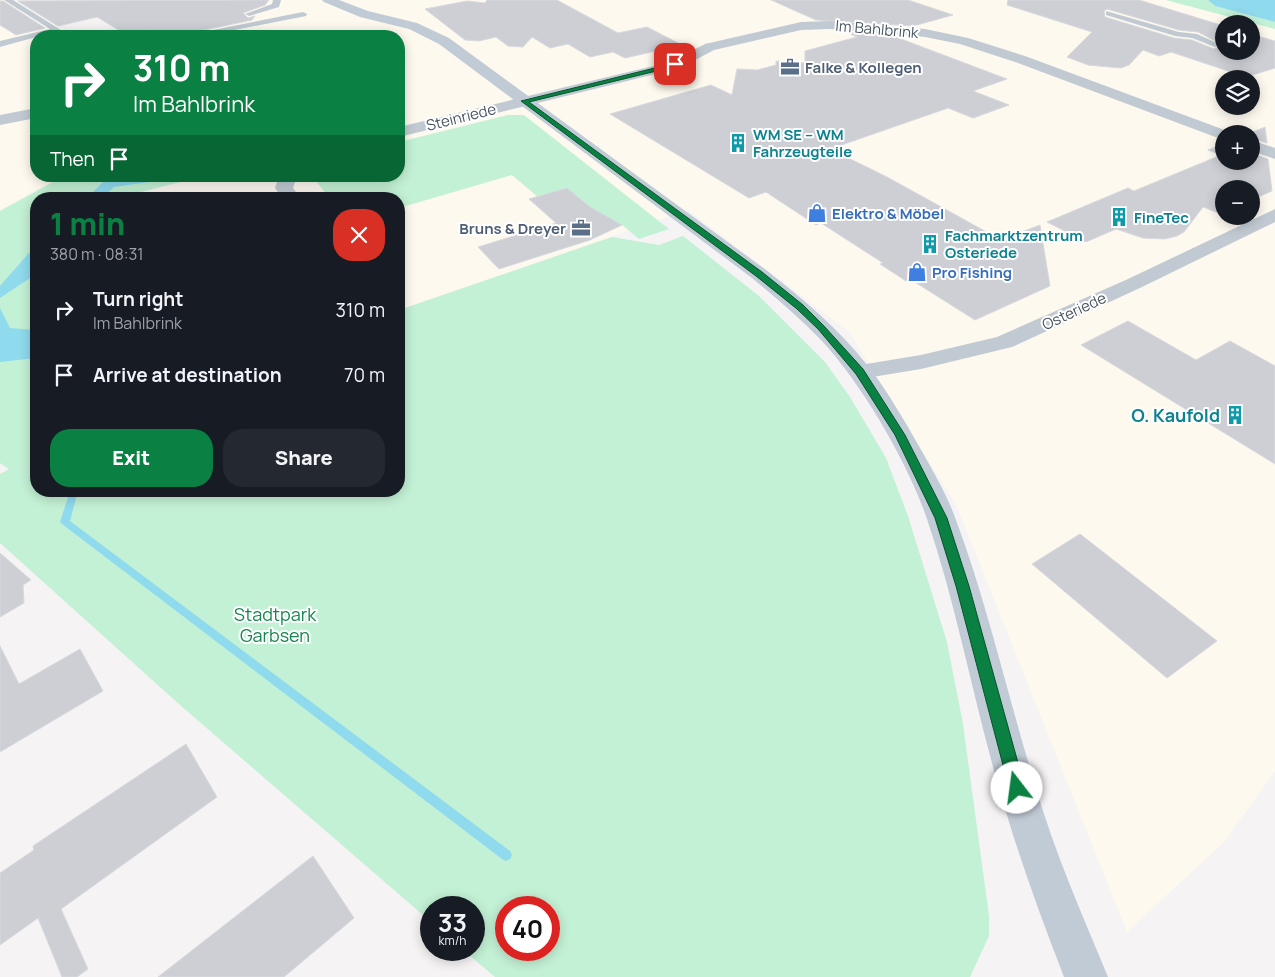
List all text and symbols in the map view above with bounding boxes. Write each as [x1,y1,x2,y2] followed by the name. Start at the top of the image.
[835,15,920,43] street label: Im Bahlbrink
[1215,15,1260,225] map controls
[1215,15,1260,60] button: sound
[654,43,696,85] pin
[133,44,230,92] text: 310 m
[50,50,115,115] icon: right
[661,50,689,78] icon: arrive
[779,56,801,78] office icon: Falke & Kollegen
[805,57,922,78] place label: Falke & Kollegen
[1215,70,1260,115] button: layers
[133,89,255,119] text: Im Bahlbrink
[424,98,498,136] street label: Steinriede
[753,124,852,162] place label: WM SE – WM Fahrzeugteile
[1215,125,1260,170] button: +
[727,132,749,154] building icon: WM SE – WM Fahrzeugteile
[105,145,133,173] icon: arrive
[50,146,95,172] text: Then
[1215,180,1260,225] button: −
[806,202,828,224] shop icon: Elektro & Möbel
[50,203,125,244] text: 1 min
[832,203,944,224] place label: Elektro & Möbel
[1108,206,1130,228] building icon: FineTec
[1134,207,1189,228] place label: FineTec
[333,209,385,261] button: close
[570,217,592,239] office icon: Bruns & Dreyer
[459,218,566,239] place label: Bruns & Dreyer
[945,225,1083,263] place label: Fachmarktzentrum Osteriede
[919,233,941,255] building icon: Fachmarktzentrum Osteriede
[50,243,144,265] text: 380 m · 08:31
[906,261,928,283] shop icon: Pro Fishing
[932,262,1012,283] place label: Pro Fishing
[93,286,183,312] text: Turn right
[1039,287,1110,335] street label: Osteriede
[50,296,78,324] icon: right
[336,297,385,323] text: 310 m
[93,312,182,334] text: Im Bahlbrink
[50,361,78,389] icon: arrive
[93,362,282,388] text: Arrive at destination
[344,362,385,388] text: 70 m
[1131,403,1220,427] place label: O. Kaufold
[1224,404,1246,426] building icon: O. Kaufold
[50,429,213,487] button: Exit
[223,429,385,487] button: Share
[234,602,317,647] park label: Stadtpark Garbsen
[990,761,1042,813] position arrow
[495,896,560,961] speed limit sign: 40
[438,905,467,940] text: 33
[439,932,466,949] text: km/h

